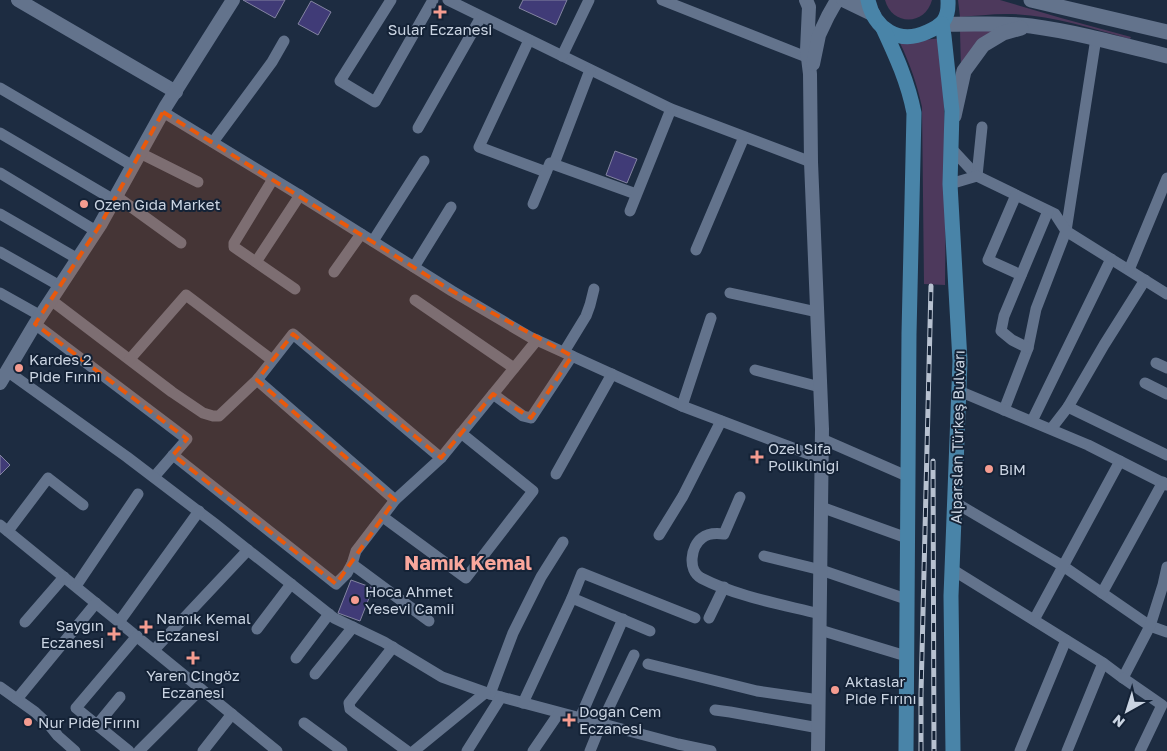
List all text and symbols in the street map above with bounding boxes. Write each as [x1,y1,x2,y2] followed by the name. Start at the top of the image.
[434,6,446,18] marker: Sular Eczanesi
[388,20,492,38] place label: Sular Eczanesi
[94,195,220,213] place label: Ozen Gıda Market
[78,198,90,210] marker: Ozen Gıda Market
[29,350,101,385] place label: Kardes 2 Pide Fırını
[946,350,968,524] street label: Alparslan Türkeş Bulvarı
[13,362,25,374] marker: Kardes 2 Pide Fırını
[768,439,839,474] place label: Ozel Sifa Poliklinigi
[750,450,764,464] marker: Ozel Sifa Poliklinigi
[999,460,1026,478] place label: BiM
[983,463,995,475] marker: BiM
[404,550,532,574] district label: Namık Kemal
[365,582,455,617] place label: Hoca Ahmet Yesevi Camii
[349,594,361,606] marker: Hoca Ahmet Yesevi Camii
[156,609,251,644] place label: Namık Kemal Eczanesi
[41,616,104,651] place label: Saygın Eczanesi
[140,621,152,633] marker: Namık Kemal Eczanesi
[108,628,120,640] marker: Saygın Eczanesi
[187,652,199,664] marker: Yaren Cingöz Eczanesi
[146,666,240,701] place label: Yaren Cingöz Eczanesi
[845,672,917,707] place label: Aktaslar Pide Fırını
[829,684,841,696] marker: Aktaslar Pide Fırını
[1102,686,1152,736] north arrow
[579,702,661,737] place label: Dogan Cem Eczanesi
[1109,712,1128,731] text: N
[38,713,140,731] place label: Nur Pide Fırını
[563,714,575,726] marker: Dogan Cem Eczanesi
[22,716,34,728] marker: Nur Pide Fırını

